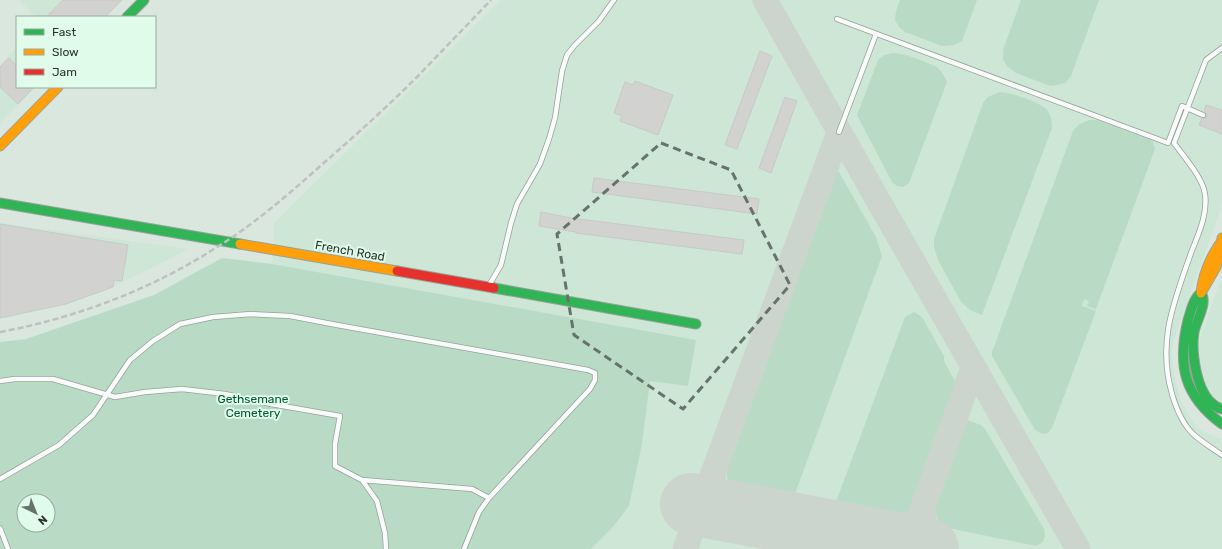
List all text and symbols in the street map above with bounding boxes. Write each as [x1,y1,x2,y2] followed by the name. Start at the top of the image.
[16,16,156,88] legend
[52,25,76,39] text: Fast
[52,45,79,59] text: Slow
[52,65,77,79] text: Jam
[314,238,386,264] street label: French Road
[218,392,289,420] park label: Gethsemane Cemetery
[16,493,56,533] north arrow
[35,512,50,527] text: N

